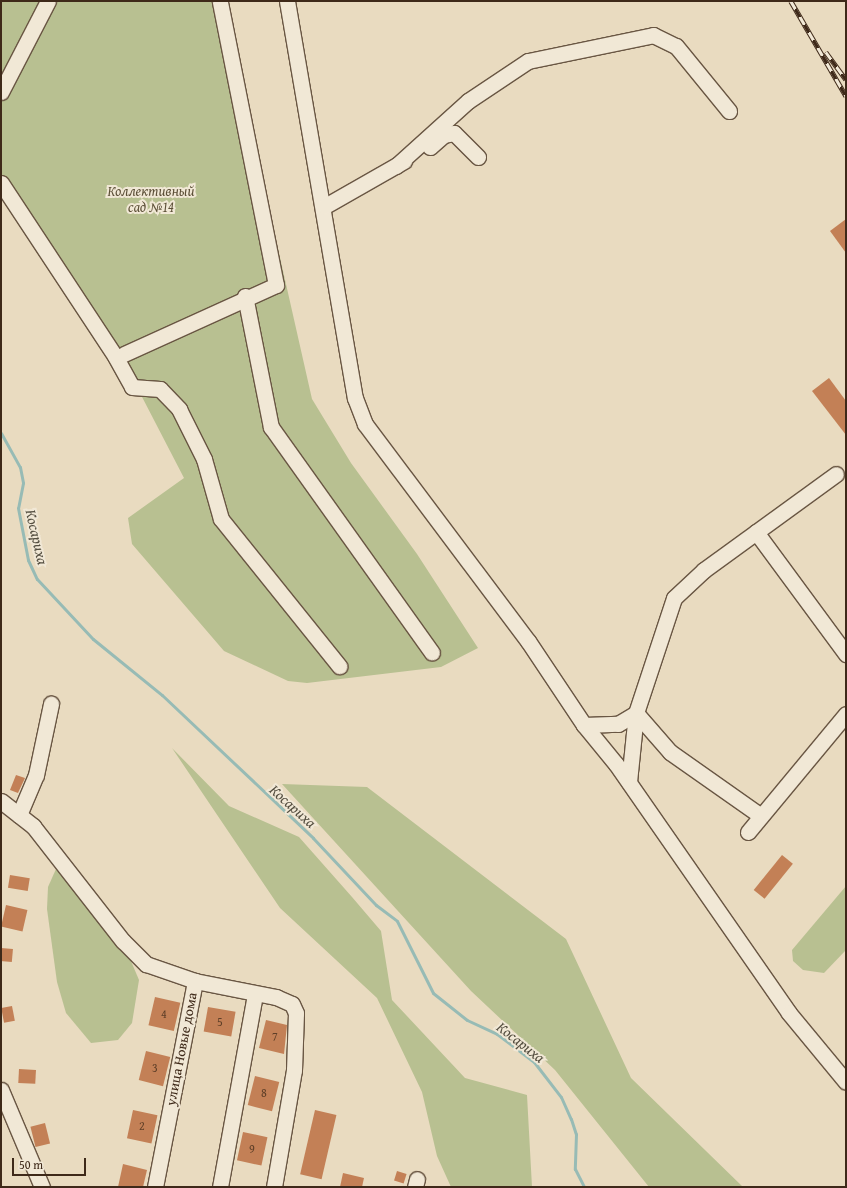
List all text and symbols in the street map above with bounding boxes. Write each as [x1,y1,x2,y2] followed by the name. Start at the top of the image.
[107,183,195,216] park label: Коллективный сад №14
[22,508,52,566] water label: Косариха
[266,781,320,831] water label: Косариха
[162,991,200,1107] street label: улица Новые дома
[161,1007,167,1021] house number: 4
[217,1015,223,1029] house number: 5
[493,1018,549,1066] water label: Косариха
[272,1030,278,1044] house number: 7
[152,1061,158,1075] house number: 3
[261,1086,267,1100] house number: 8
[139,1119,145,1133] house number: 2
[249,1142,255,1156] house number: 9
[14,1150,88,1176] scale bar
[19,1156,43,1173] text: 50 m

